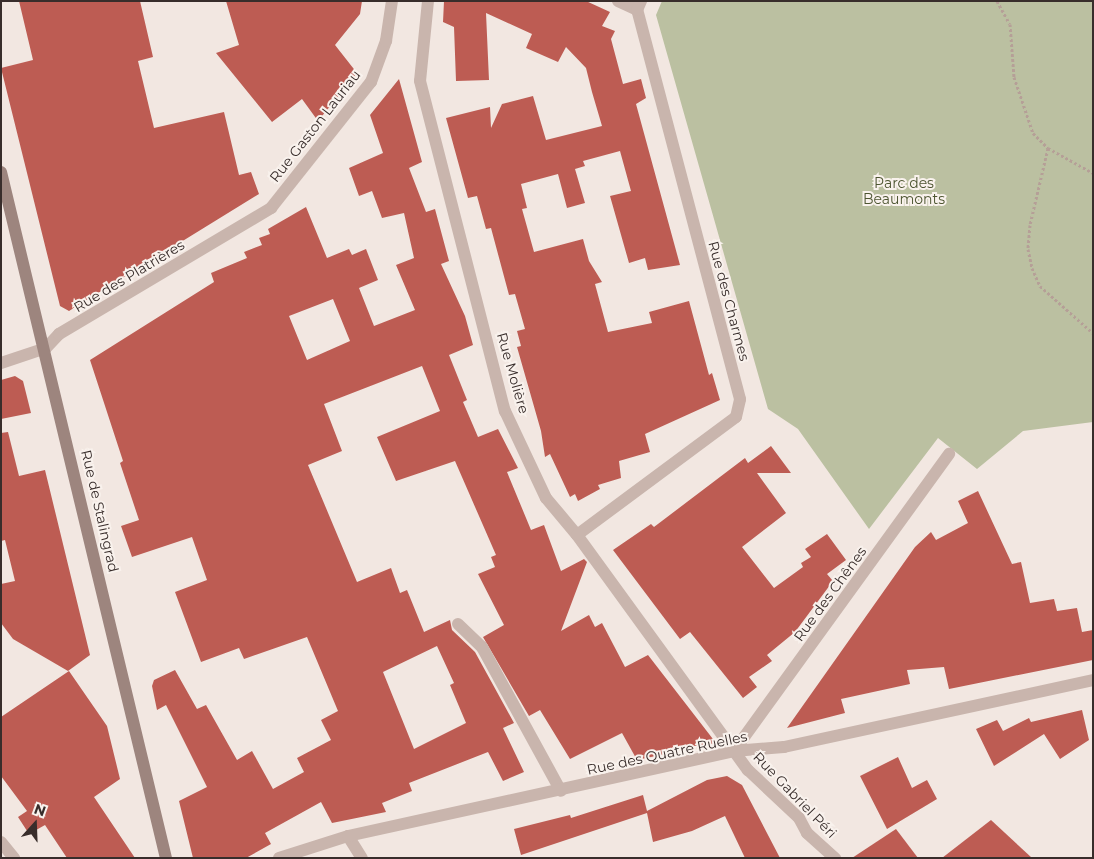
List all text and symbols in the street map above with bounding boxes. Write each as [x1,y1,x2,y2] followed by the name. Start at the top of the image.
[266,67,364,185] street label: Rue Gaston Lauriau
[863,175,945,208] park label: Parc des Beaumonts
[71,236,187,316] street label: Rue des Platrières
[705,239,753,363] street label: Rue des Charmes
[493,330,533,416] street label: Rue Molière
[78,448,122,574] street label: Rue de Stalingrad
[790,543,870,645] street label: Rue des Chênes
[585,728,749,778] street label: Rue des Quatre Ruelles
[750,749,840,841] street label: Rue Gabriel Péri
[10,799,60,849] north arrow
[32,800,49,820] text: N

